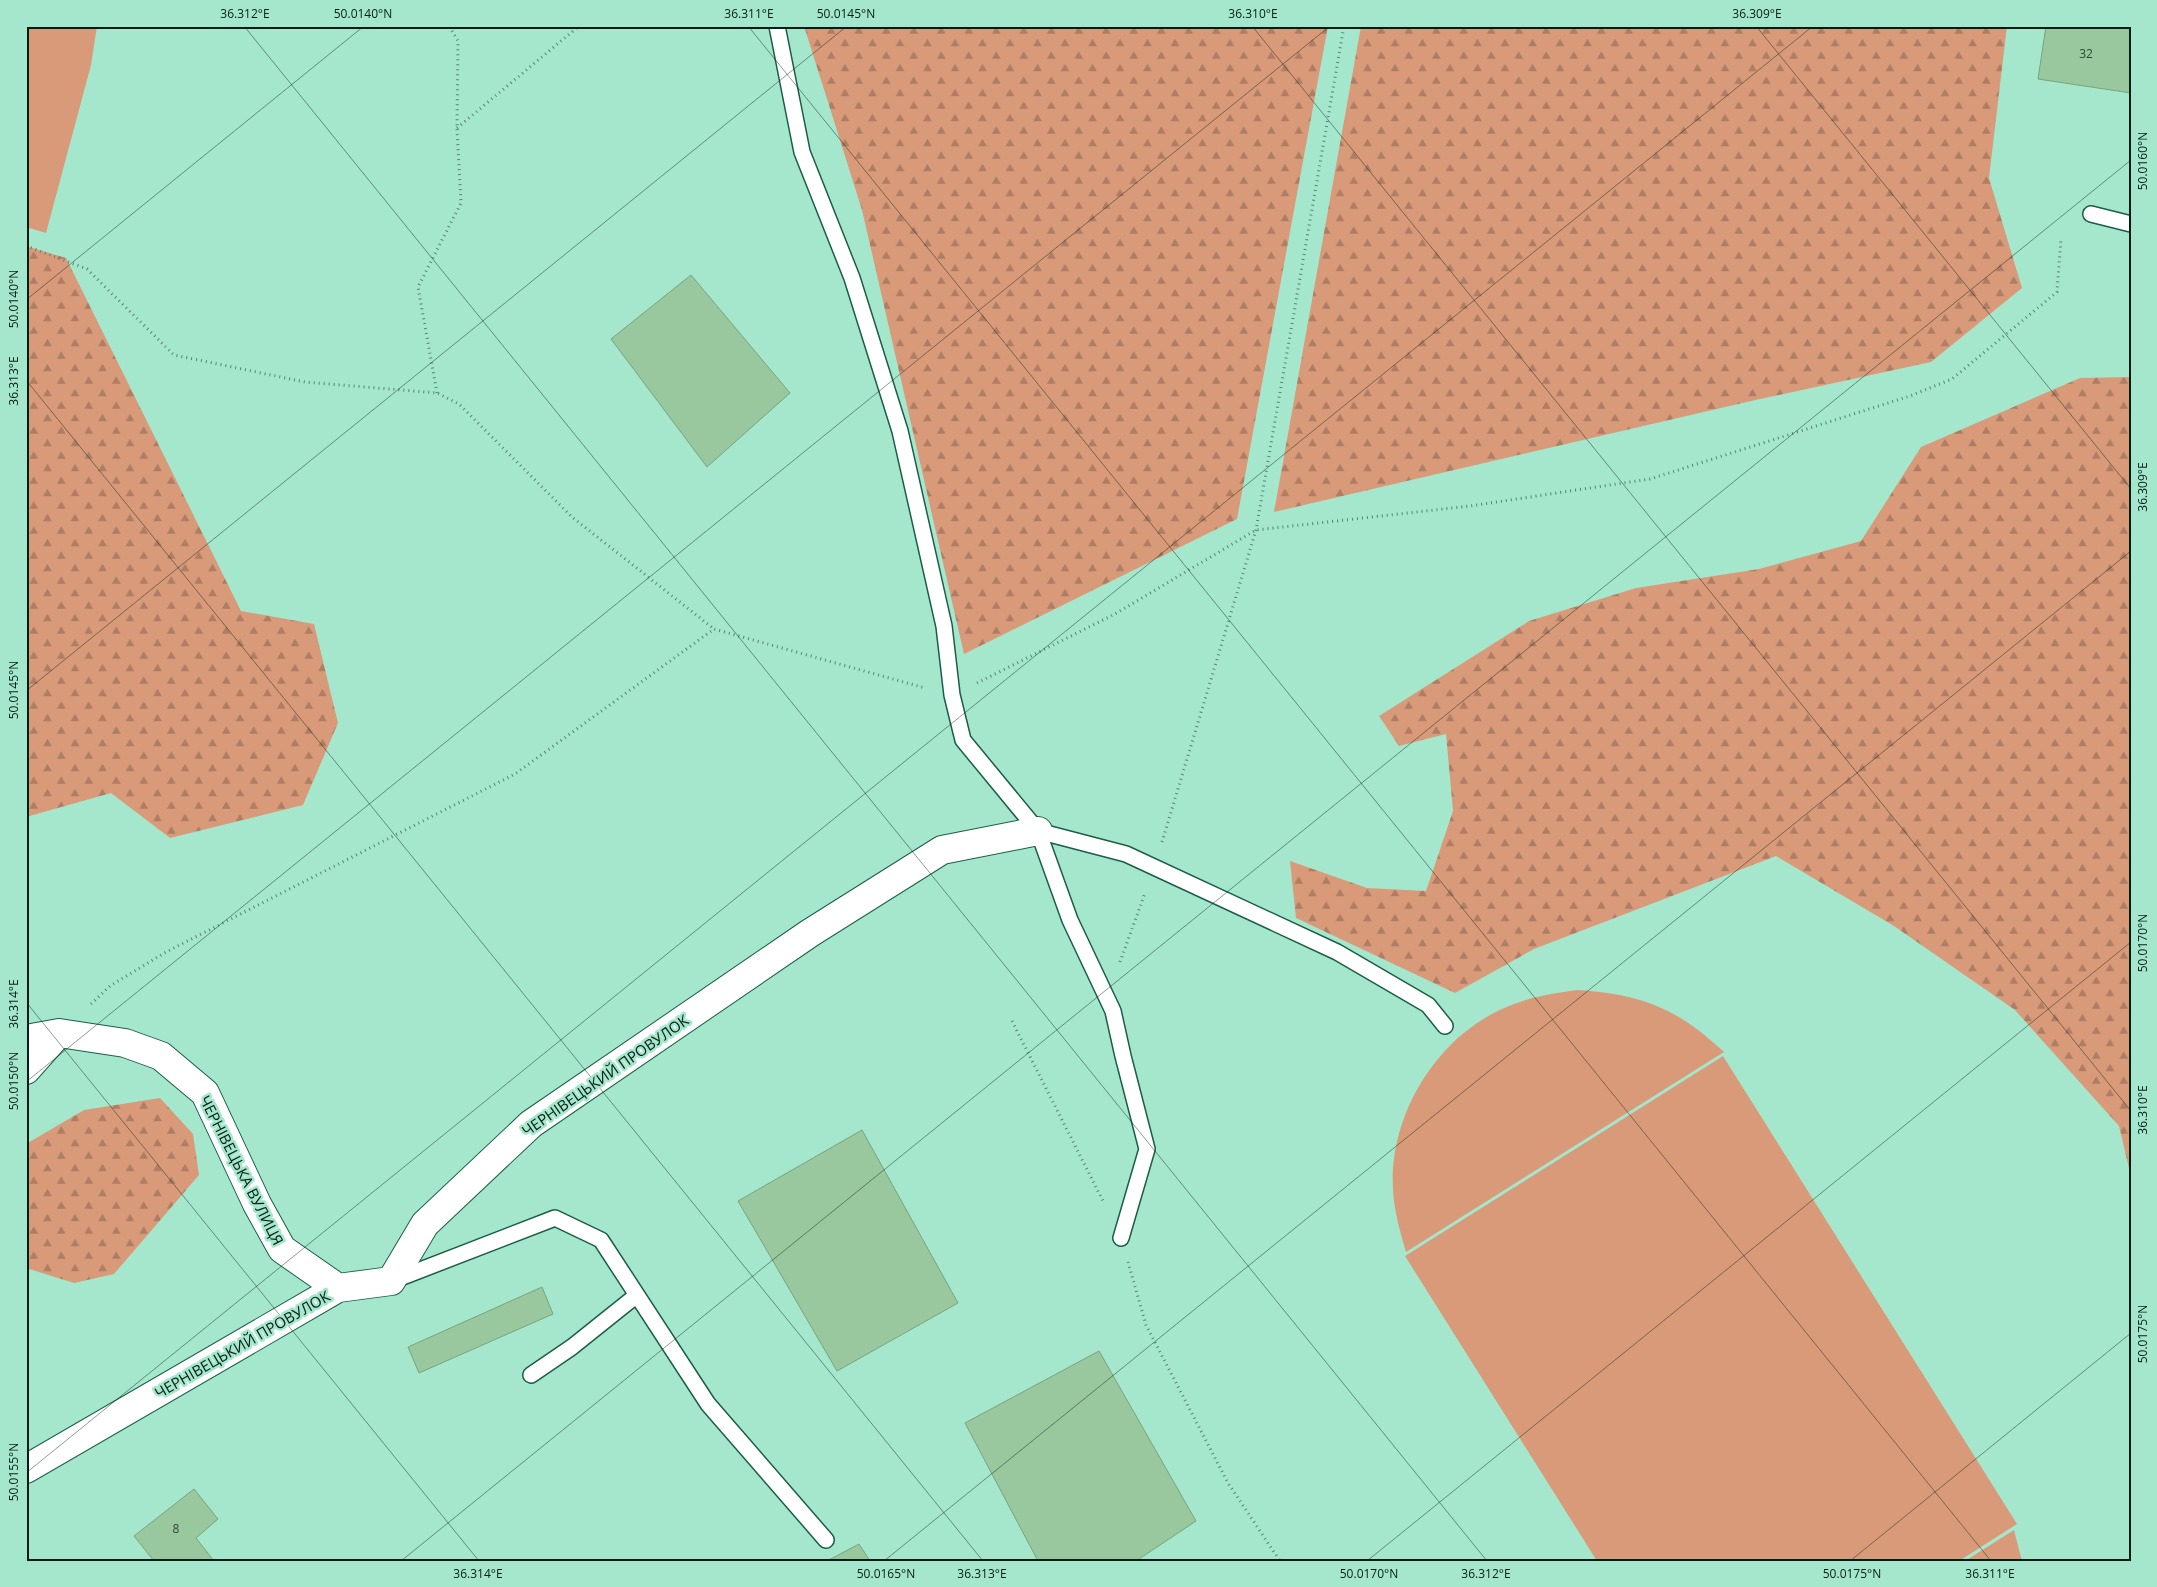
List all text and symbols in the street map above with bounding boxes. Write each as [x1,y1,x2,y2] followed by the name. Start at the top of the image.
[220,5,270,22] text: 36.312°E
[334,5,392,22] text: 50.0140°N
[724,5,774,22] text: 36.311°E
[817,5,875,22] text: 50.0145°N
[1228,5,1278,22] text: 36.310°E
[1732,5,1782,22] text: 36.309°E
[2079,45,2093,62] house number: 32
[2134,132,2151,190] text: 50.0160°N
[5,270,22,328] text: 50.0140°N
[5,356,22,406] text: 36.313°E
[2134,462,2151,512] text: 36.309°E
[5,661,22,719] text: 50.0145°N
[2134,914,2151,972] text: 50.0170°N
[5,979,22,1029] text: 36.314°E
[518,1009,693,1140] street label: ЧЕРНІВЕЦЬКИЙ ПРОВУЛОК
[5,1052,22,1110] text: 50.0150°N
[2134,1085,2151,1135] text: 36.310°E
[196,1092,288,1248] street label: ЧЕРНІВЕЦЬКА ВУЛИЦЯ
[151,1285,334,1403] street label: ЧЕРНІВЕЦЬКИЙ ПРОВУЛОК
[2134,1305,2151,1363] text: 50.0175°N
[5,1443,22,1501] text: 50.0155°N
[173,1520,180,1537] house number: 8
[453,1565,503,1582] text: 36.314°E
[857,1565,915,1582] text: 50.0165°N
[957,1565,1007,1582] text: 36.313°E
[1340,1565,1398,1582] text: 50.0170°N
[1461,1565,1511,1582] text: 36.312°E
[1823,1565,1881,1582] text: 50.0175°N
[1965,1565,2015,1582] text: 36.311°E

